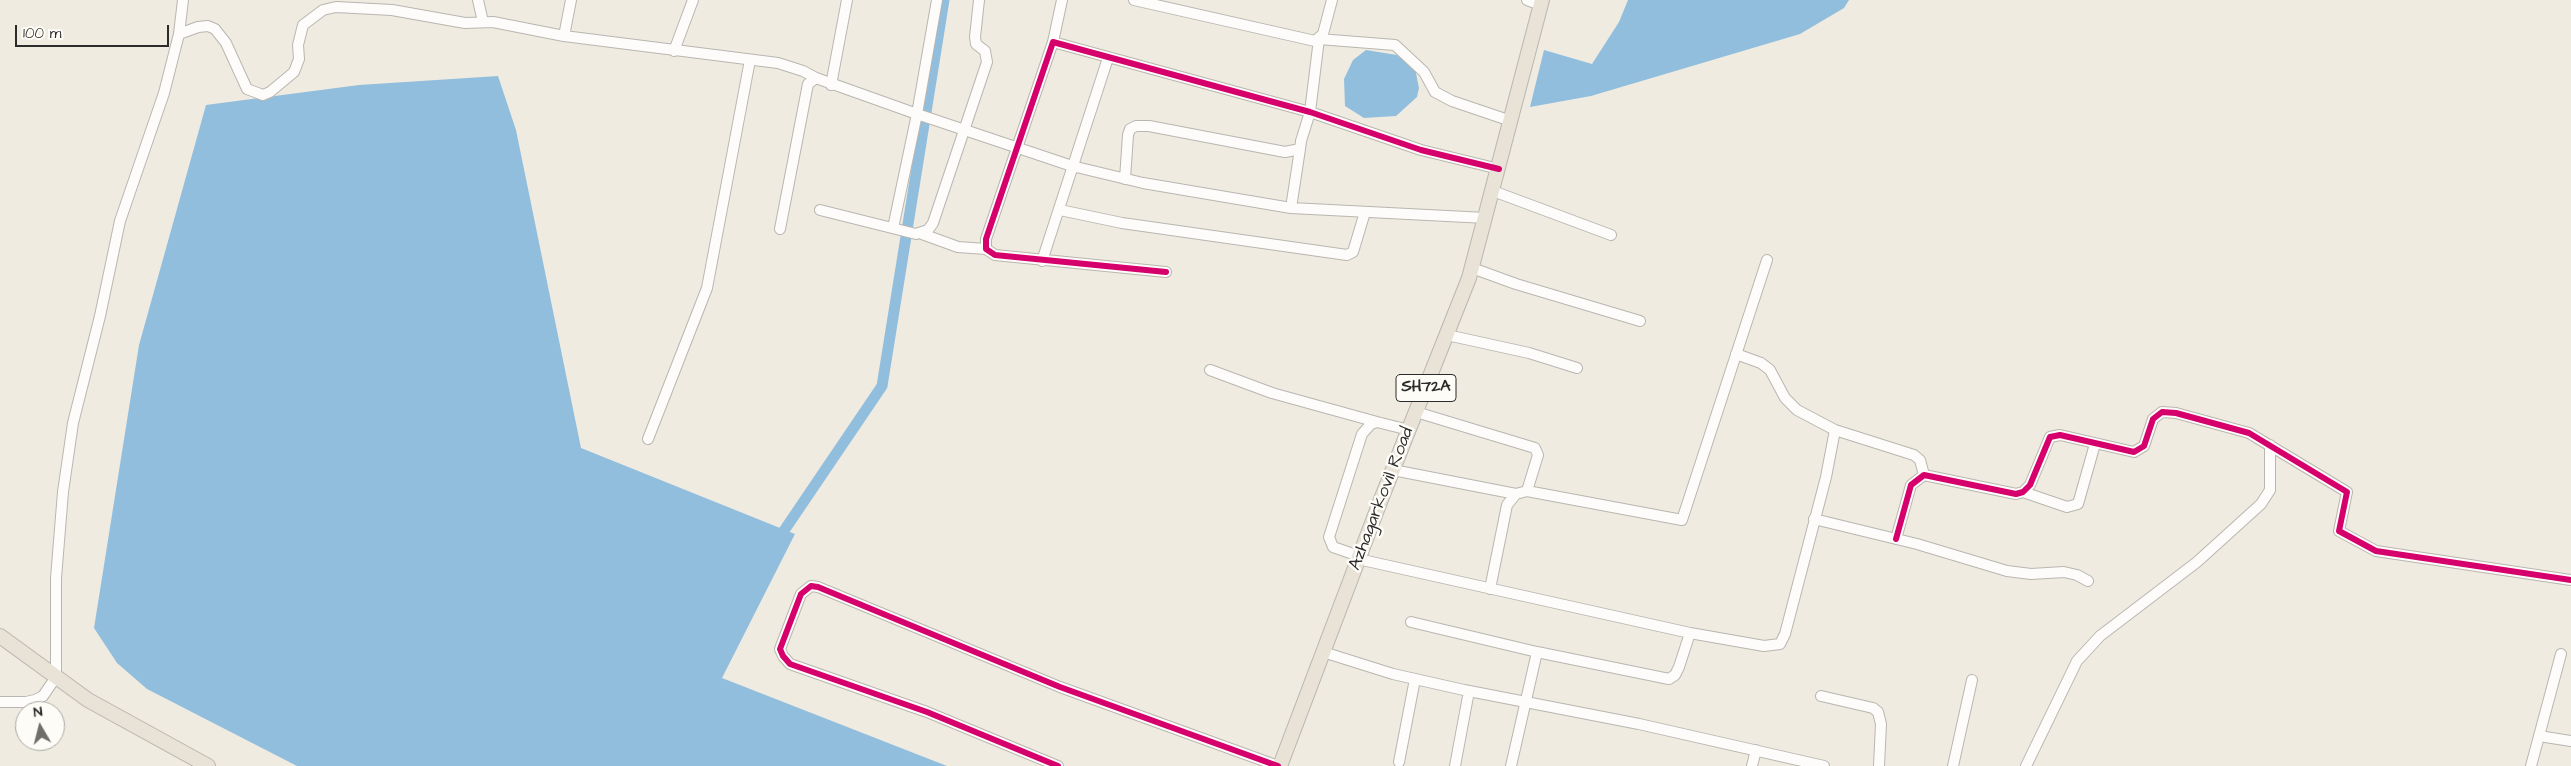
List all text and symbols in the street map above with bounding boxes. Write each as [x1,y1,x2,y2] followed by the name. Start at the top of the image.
[18,15,171,47] scale bar
[23,23,62,44] text: 100 m
[1396,374,1456,402] road number: SH72A
[1345,424,1419,574] street label: Azhagarkovil Road
[15,701,65,751] north arrow
[32,702,44,723] text: N

